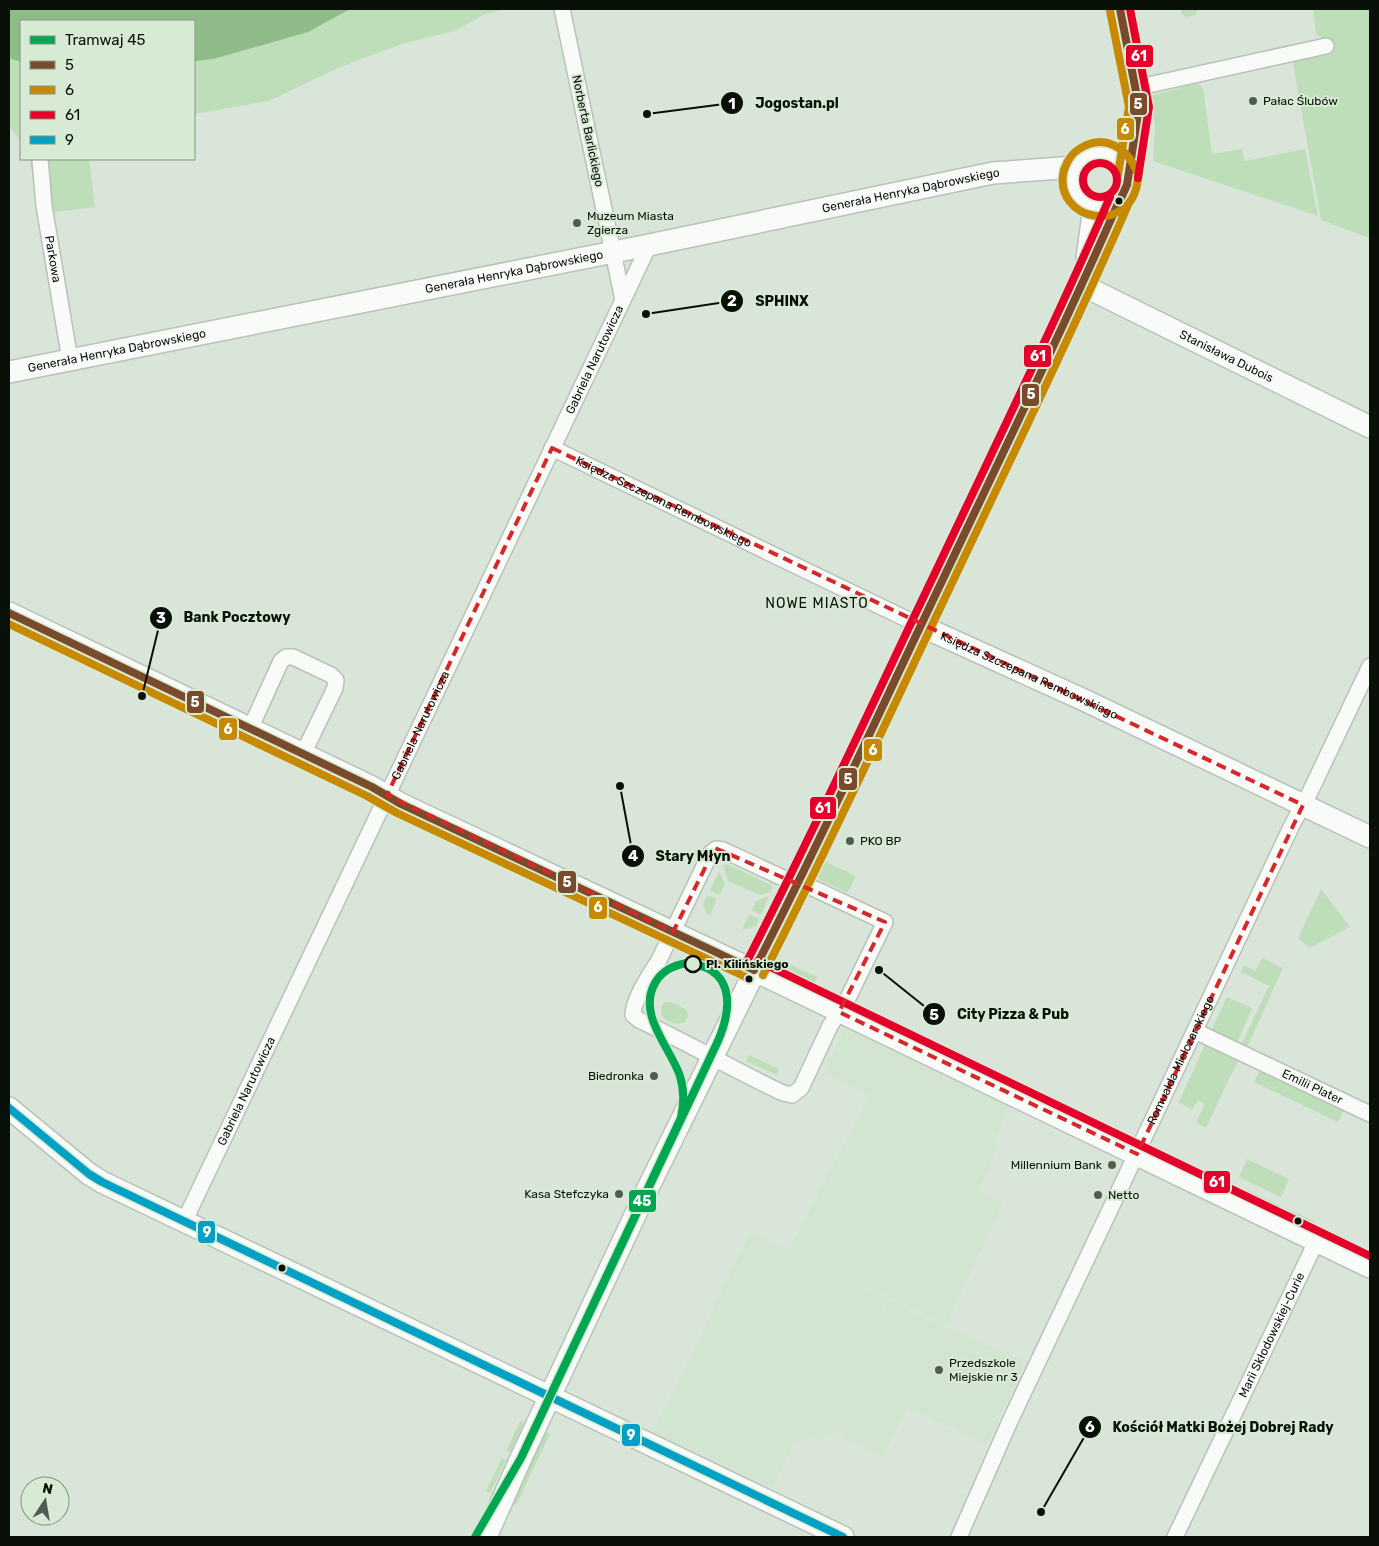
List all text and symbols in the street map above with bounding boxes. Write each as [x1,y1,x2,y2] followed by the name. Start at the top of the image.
[20,20,195,160] legend
[65,31,146,49] text: Tramwaj 45
[1125,44,1154,68] line badge: 61
[1131,48,1147,65] text: 61
[65,56,74,74] text: 5
[569,74,607,188] street label: Norberta Barlickiego
[65,81,74,99] text: 6
[720,89,849,118] callout: Jogostan.pl
[1129,92,1148,116] line badge: 5
[1263,94,1338,108] place label: Pałac Ślubów
[728,95,736,113] text: 1
[755,95,839,112] text: Jogostan.pl
[1247,95,1259,107] marker: Pałac Ślubów
[1133,96,1143,113] text: 5
[65,106,80,124] text: 61
[1116,117,1135,141] line badge: 6
[1120,121,1130,138] text: 6
[65,131,74,149] text: 9
[821,166,1000,216] street label: Generała Henryka Dąbrowskiego
[1114,196,1124,206] unlabelled marker
[587,209,674,237] place label: Muzeum Miasta Zgierza
[571,217,583,229] marker: Muzeum Miasta Zgierza
[42,234,64,284] street label: Parkowa
[424,247,604,296] street label: Generała Henryka Dąbrowskiego
[720,286,818,315] callout: SPHINX
[727,292,737,310] text: 2
[755,293,809,310] text: SPHINX
[563,303,626,416] street label: Gabriela Narutowicza
[27,326,207,375] street label: Generała Henryka Dąbrowskiego
[1177,327,1276,385] street label: Stanisława Dubois
[1023,344,1052,368] line badge: 61
[1030,348,1046,365] text: 61
[1021,383,1040,407] line badge: 5
[1026,386,1036,403] text: 5
[573,453,754,550] street label: Księdza Szczepana Rembowskiego
[765,595,869,612] district label: NOWE MIASTO
[148,603,301,632] callout: Bank Pocztowy
[156,609,166,627] text: 3
[183,609,291,626] text: Bank Pocztowy
[938,629,1120,722] street label: Księdza Szczepana Rembowskiego
[389,669,452,782] street label: Gabriela Narutowicza
[186,690,205,714] line badge: 5
[190,694,200,711] text: 5
[218,717,238,741] line badge: 6
[223,721,233,738] text: 6
[863,738,883,762] line badge: 6
[868,742,878,759] text: 6
[838,767,858,791] line badge: 5
[843,771,853,788] text: 5
[809,796,837,820] line badge: 61
[815,800,831,817] text: 61
[860,834,902,848] place label: PKO BP
[844,835,856,847] marker: PKO BP
[620,841,741,870] callout: Stary Młyn
[628,847,638,865] text: 4
[655,848,731,865] text: Stary Młyn
[557,870,577,894] line badge: 5
[562,874,572,891] text: 5
[588,896,608,920] line badge: 6
[593,899,603,916] text: 6
[684,955,702,973] marker: Pl. Kilińskiego
[706,957,789,971] place label: Pl. Kilińskiego
[744,974,754,984] unlabelled marker
[1144,993,1217,1127] street label: Romualda Mielczarskiego
[922,1000,1079,1029] callout: City Pizza & Pub
[929,1006,939,1024] text: 5
[957,1006,1069,1023] text: City Pizza & Pub
[214,1034,278,1148] street label: Gabriela Narutowicza
[1280,1066,1346,1107] street label: Emilii Plater
[588,1069,644,1083] place label: Biedronka
[648,1070,660,1082] marker: Biedronka
[1011,1158,1103,1172] place label: Millennium Bank
[1106,1159,1118,1171] marker: Millennium Bank
[1203,1170,1231,1194] line badge: 61
[1209,1174,1225,1191] text: 61
[524,1187,609,1201] place label: Kasa Stefczyka
[613,1188,625,1200] marker: Kasa Stefczyka
[1108,1188,1139,1202] place label: Netto
[628,1189,657,1213] line badge: 45
[1092,1189,1104,1201] marker: Netto
[633,1193,651,1210] text: 45
[1293,1216,1303,1226] unlabelled marker
[197,1220,216,1244] line badge: 9
[203,1224,212,1241] text: 9
[277,1263,287,1273] unlabelled marker
[1236,1270,1308,1400] street label: Marii Skłodowskiej-Curie
[949,1356,1018,1384] place label: Przedszkole Miejskie nr 3
[933,1364,945,1376] marker: Przedszkole Miejskie nr 3
[1077,1412,1343,1441] callout: Kościół Matki Bożej Dobrej Rady
[1085,1418,1095,1436] text: 6
[1112,1419,1334,1436] text: Kościół Matki Bożej Dobrej Rady
[621,1423,641,1447] line badge: 9
[627,1427,636,1444] text: 9
[20,1476,70,1526] north arrow
[41,1479,54,1498] text: N

